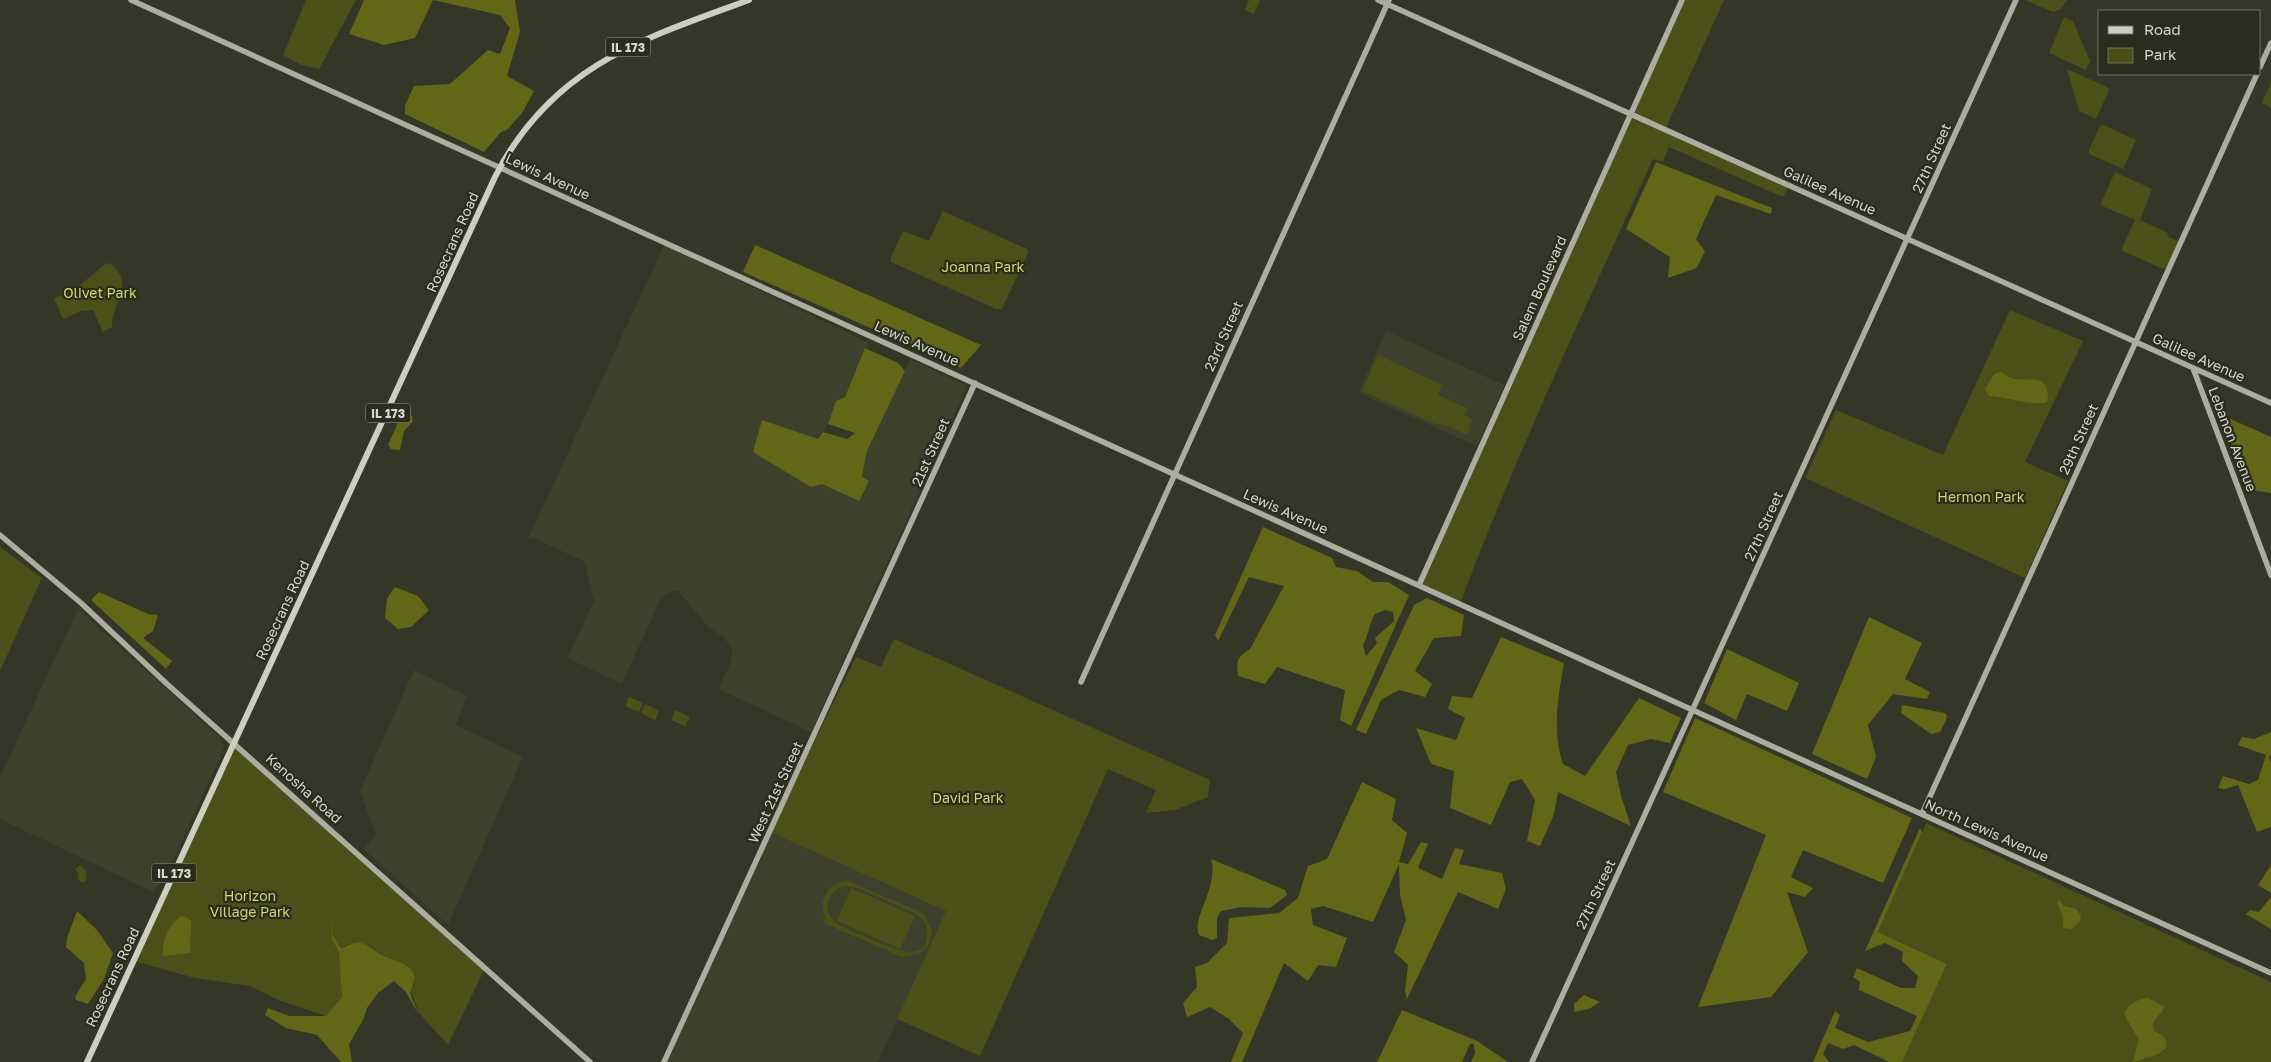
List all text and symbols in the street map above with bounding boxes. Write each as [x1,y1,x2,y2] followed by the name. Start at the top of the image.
[2098,10,2261,75] legend
[2144,20,2181,38] text: Road
[606,38,650,56] road number: IL 173
[2144,45,2177,63] text: Park
[1908,120,1954,196] street label: 27th Street
[503,149,593,203] street label: Lewis Avenue
[1781,162,1879,218] street label: Galilee Avenue
[422,189,482,295] street label: Rosecrans Road
[1508,233,1570,343] street label: Salem Boulevard
[941,258,1025,275] park label: Joanna Park
[63,284,137,301] park label: Olivet Park
[1200,298,1246,374] street label: 23rd Street
[872,317,962,369] street label: Lewis Avenue
[2150,329,2248,385] street label: Galilee Avenue
[2205,384,2261,494] street label: Lebanon Avenue
[2055,401,2101,477] street label: 29th Street
[366,403,410,422] road number: IL 173
[907,415,953,489] street label: 21st Street
[1241,485,1331,537] street label: Lewis Avenue
[1740,488,1786,564] street label: 27th Street
[1937,488,2025,505] park label: Hermon Park
[251,557,313,663] street label: Rosecrans Road
[744,738,806,846] street label: West 21st Street
[263,749,345,827] street label: Kenosha Road
[932,789,1004,806] park label: David Park
[1922,795,2052,865] street label: North Lewis Avenue
[1572,857,1618,931] street label: 27th Street
[152,864,196,882] road number: IL 173
[210,887,290,920] park label: Horizon Village Park
[81,924,143,1030] street label: Rosecrans Road

